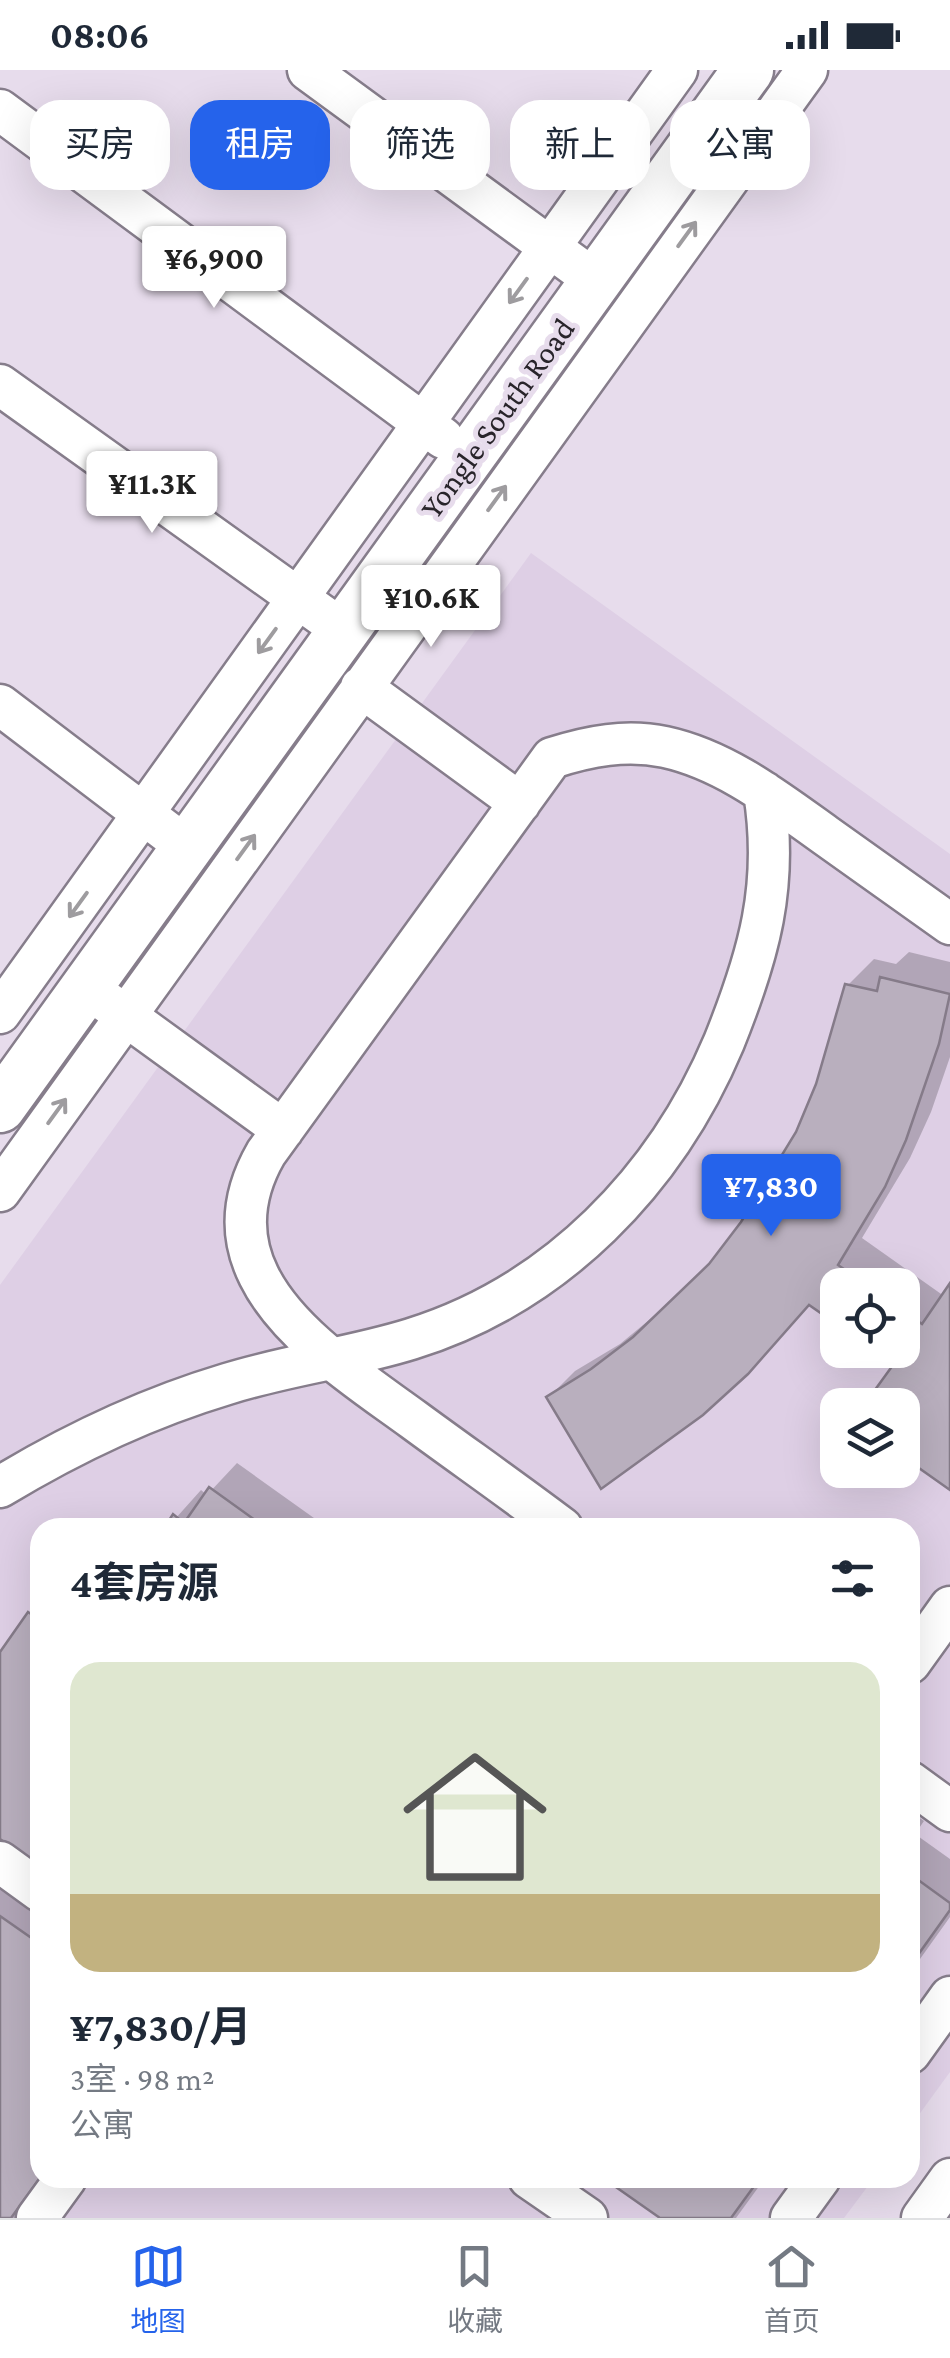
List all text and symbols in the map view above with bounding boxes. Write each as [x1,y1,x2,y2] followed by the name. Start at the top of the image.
[50,14,150,56] text: 08:06
[30,100,170,190] chip: 买房
[190,100,330,190] chip: 租房
[350,100,490,190] chip: 筛选
[510,100,650,190] chip: 新上
[670,100,810,190] chip: 公寓
[676,221,697,248] one-way arrow
[133,226,295,311] pin: ¥6,900
[164,240,264,276] text: ¥6,900
[508,277,529,305] one-way arrow
[412,311,582,525] street label: Yongle South Road
[71,451,233,536] pin: ¥11.3K
[108,465,196,501] text: ¥11.3K
[486,485,507,512] one-way arrow
[350,565,512,650] pin: ¥10.6K
[383,579,479,615] text: ¥10.6K
[257,626,278,654] one-way arrow
[236,834,257,862] one-way arrow
[68,890,89,918] one-way arrow
[46,1098,67,1126] one-way arrow
[690,1154,852,1239] pin: ¥7,830
[724,1168,818,1204] text: ¥7,830
[820,1268,920,1488] map controls
[820,1268,920,1368] button: locate
[820,1388,920,1488] button: layers
[825,1551,880,1606] icon: filters
[70,1559,219,1606] text: 4套房源
[385,1727,565,1907] icon: home
[70,2003,252,2050] text: ¥7,830/月
[70,2061,215,2097] text: 3室 · 98 m²
[70,2107,134,2143] text: 公寓
[130,2239,186,2339] tab: 地图
[447,2239,503,2339] tab: 收藏
[764,2239,820,2339] tab: 首页

